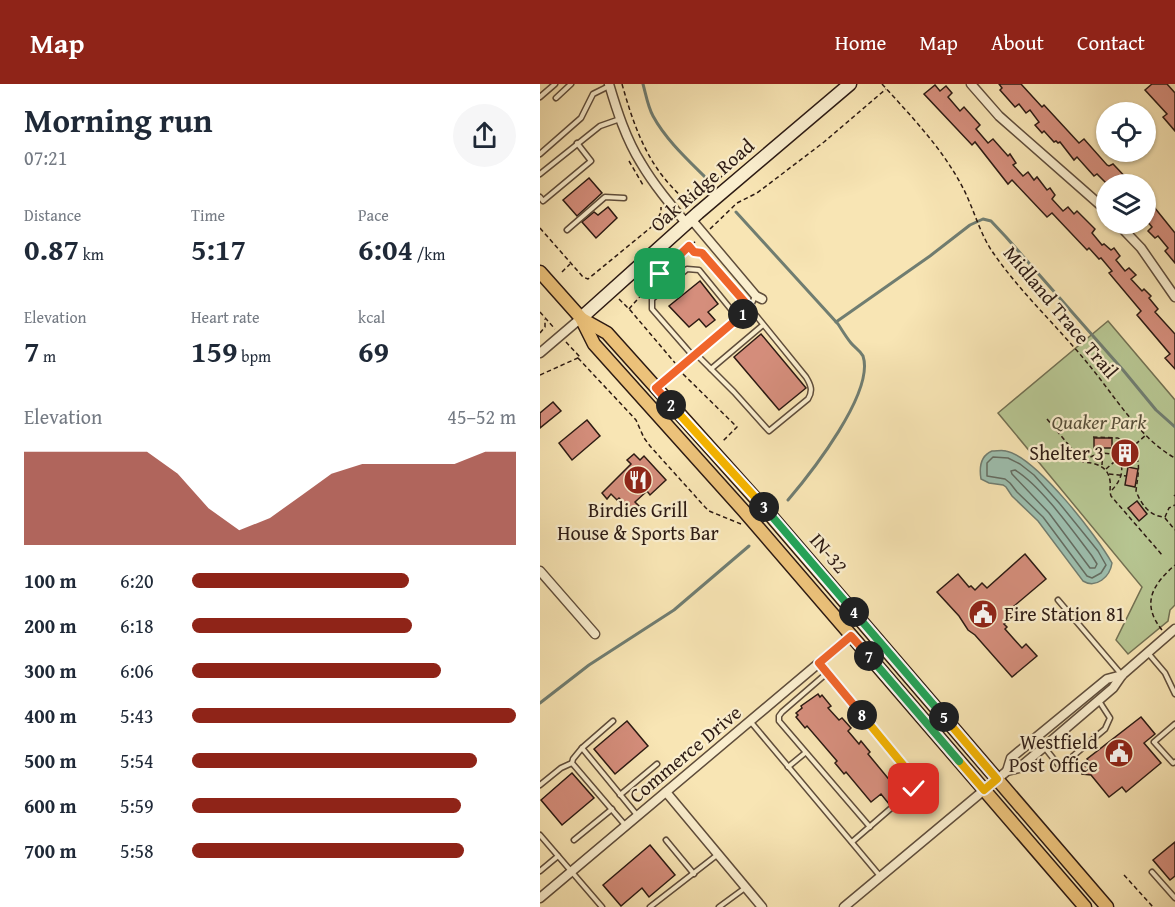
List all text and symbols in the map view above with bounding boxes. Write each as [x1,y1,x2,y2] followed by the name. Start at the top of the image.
[30,22,84,63] text: Map
[835,27,886,58] text: Home
[919,27,958,58] text: Map
[991,27,1044,58] text: About
[1077,27,1145,58] text: Contact
[24,96,213,144] text: Morning run
[1096,102,1156,234] map controls
[1096,102,1156,162] button: locate
[453,104,516,167] button: share
[643,131,760,238] street label: Oak Ridge Road
[24,143,67,172] text: 07:21
[1096,174,1156,234] button: layers
[24,203,81,227] text: Distance
[191,203,225,227] text: Time
[358,203,389,227] text: Pace
[24,227,79,271] text: 0.87
[191,227,246,271] text: 5:17
[358,227,413,271] text: 6:04
[997,239,1126,385] street label: Midland Trace Trail
[79,242,104,266] text: km
[413,242,445,266] text: /km
[634,248,685,299] pin
[643,257,676,290] icon: arrive
[728,299,758,329] pin: 1
[739,302,747,326] text: 1
[24,305,87,329] text: Elevation
[191,305,260,329] text: Heart rate
[358,305,385,329] text: kcal
[24,329,40,373] text: 7
[191,329,238,373] text: 159
[358,329,389,373] text: 69
[40,344,56,368] text: m
[238,344,271,368] text: bpm
[656,390,686,420] pin: 2
[667,393,675,417] text: 2
[24,402,102,431] text: Elevation
[447,402,516,431] text: 45–52 m
[1052,407,1147,436] park label: Quaker Park
[1109,437,1141,469] building icon: Shelter 3
[1029,438,1104,467] place label: Shelter 3
[622,464,654,496] restaurant icon: Birdies Grill House & Sports Bar
[749,492,779,522] pin: 3
[557,495,719,547] place label: Birdies Grill House & Sports Bar
[760,495,768,519] text: 3
[804,526,855,579] street label: IN-32
[24,566,77,595] text: 100 m
[120,566,154,595] text: 6:20
[839,597,869,627] pin: 4
[967,598,999,630] public building icon: Fire Station 81
[1004,599,1125,628] place label: Fire Station 81
[850,600,858,624] text: 4
[24,611,77,640] text: 200 m
[120,611,154,640] text: 6:18
[854,641,884,671] pin: 7
[865,644,873,668] text: 7
[24,656,77,685] text: 300 m
[120,656,154,685] text: 6:06
[622,698,747,809] street label: Commerce Drive
[847,700,877,730] pin: 8
[24,701,77,730] text: 400 m
[120,701,154,730] text: 5:43
[929,702,959,732] pin: 5
[858,703,866,727] text: 8
[940,705,948,729] text: 5
[1009,727,1098,779] place label: Westfield Post Office
[1103,737,1135,769] public building icon: Westfield Post Office
[24,746,77,775] text: 500 m
[120,746,154,775] text: 5:54
[888,763,939,814] pin
[897,772,930,805] icon: check
[24,791,77,820] text: 600 m
[120,791,154,820] text: 5:59
[24,836,77,865] text: 700 m
[120,836,154,865] text: 5:58

